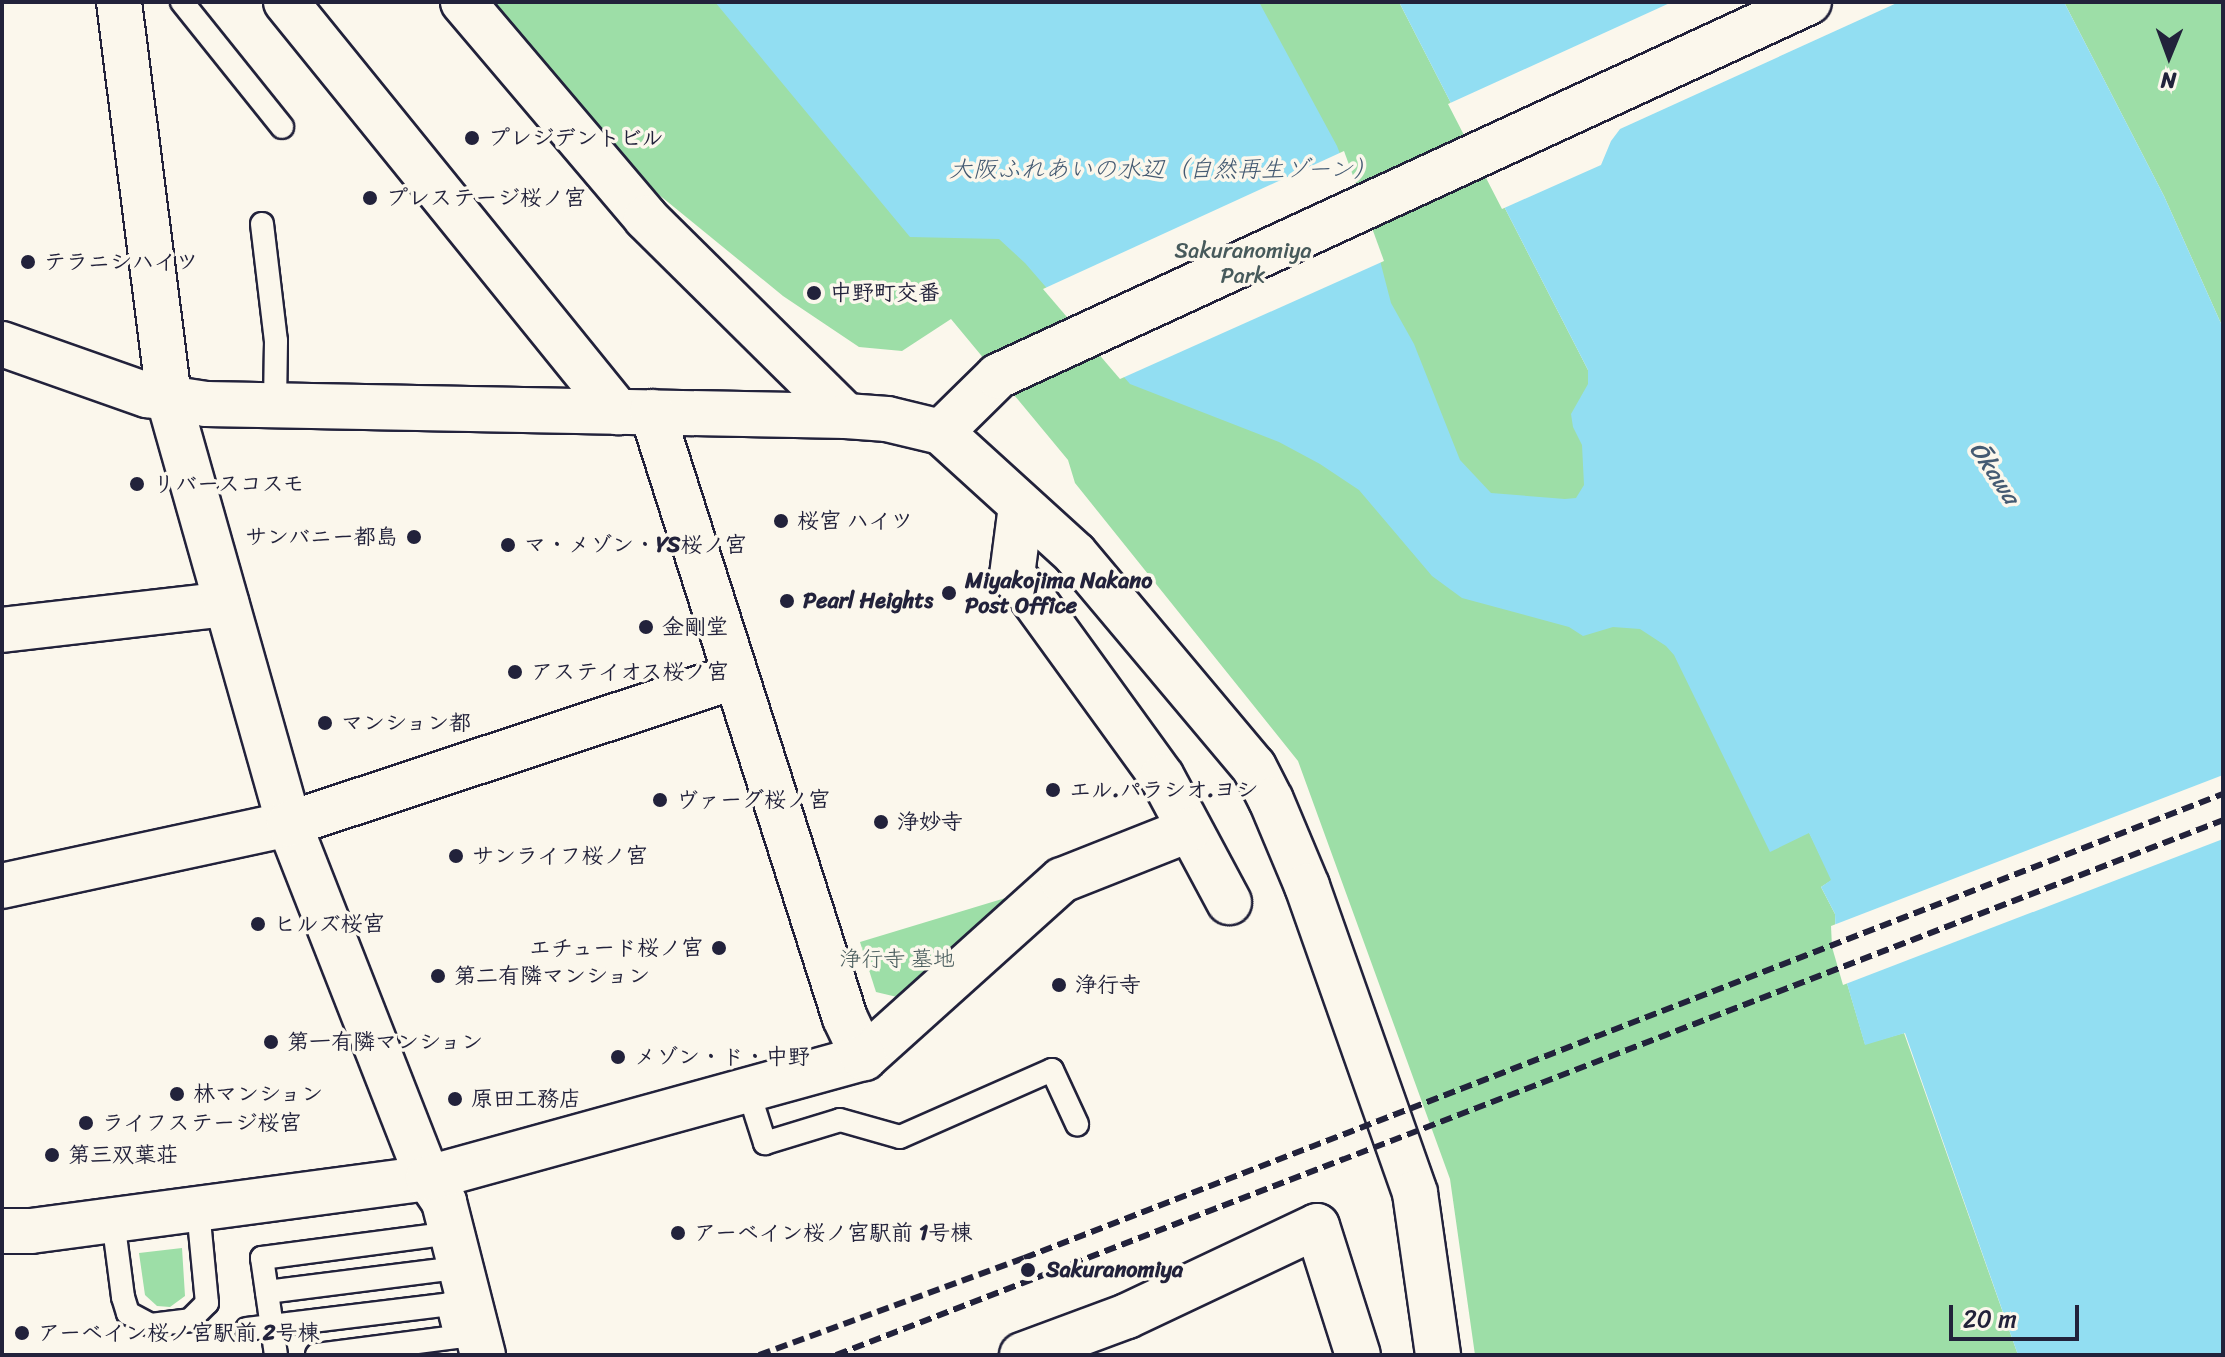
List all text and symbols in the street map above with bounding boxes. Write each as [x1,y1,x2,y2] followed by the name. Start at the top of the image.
[2129,16,2209,96] north arrow
[2161,61,2177,100] text: N
[488,125,664,151] place label: プレジデントビル
[463,129,481,147] marker: プレジデントビル
[948,156,1378,184] water label: 大阪ふれあいの水辺（自然再生ゾーン）
[386,185,584,211] place label: プレステージ桜ノ宮
[361,189,379,207] marker: プレステージ桜ノ宮
[1175,237,1311,288] park label: Sakuranomiya Park
[44,249,198,275] place label: テラニシハイツ
[19,253,37,271] marker: テラニシハイツ
[830,280,940,306] place label: 中野町交番
[805,284,823,302] marker: 中野町交番
[1963,436,2025,510] water label: Ōkawa
[153,471,307,497] place label: リバースコスモ
[128,475,146,493] marker: リバースコスモ
[797,508,913,534] place label: 桜宮 ハイツ
[772,512,790,530] marker: 桜宮 ハイツ
[244,524,398,550] place label: サンバニー都島
[405,528,423,546] marker: サンバニー都島
[524,532,746,558] place label: マ・メゾン・YS桜ノ宮
[499,536,517,554] marker: マ・メゾン・YS桜ノ宮
[965,567,1152,618] place label: Miyakojima Nakano Post Office
[940,584,958,602] marker: Miyakojima Nakano Post Office
[803,588,934,614] place label: Pearl Heights
[778,592,796,610] marker: Pearl Heights
[662,614,728,640] place label: 金剛堂
[637,618,655,636] marker: 金剛堂
[531,659,729,685] place label: アステイオス桜ノ宮
[506,663,524,681] marker: アステイオス桜ノ宮
[341,710,473,736] place label: マンション都
[316,714,334,732] marker: マンション都
[1069,777,1258,803] place label: エル.パラシオ.ヨシ
[1044,781,1062,799] marker: エル.パラシオ.ヨシ
[676,787,830,813] place label: ヴァーグ桜ノ宮
[651,791,669,809] marker: ヴァーグ桜ノ宮
[897,809,963,835] place label: 浄妙寺
[872,813,890,831] marker: 浄妙寺
[472,843,648,869] place label: サンライフ桜ノ宮
[447,847,465,865] marker: サンライフ桜ノ宮
[274,911,384,937] place label: ヒルズ桜宮
[249,915,267,933] marker: ヒルズ桜宮
[527,935,703,961] place label: エチュード桜ノ宮
[710,939,728,957] marker: エチュード桜ノ宮
[839,946,955,972] park label: 浄行寺 墓地
[454,963,652,989] place label: 第二有隣マンション
[429,967,447,985] marker: 第二有隣マンション
[1075,972,1141,998] place label: 浄行寺
[1050,976,1068,994] marker: 浄行寺
[287,1029,485,1055] place label: 第一有隣マンション
[262,1033,280,1051] marker: 第一有隣マンション
[634,1044,810,1070] place label: メゾン・ド・中野
[609,1048,627,1066] marker: メゾン・ド・中野
[193,1081,325,1107] place label: 林マンション
[168,1085,186,1103] marker: 林マンション
[471,1086,581,1112] place label: 原田工務店
[446,1090,464,1108] marker: 原田工務店
[102,1110,300,1136] place label: ライフステージ桜宮
[77,1114,95,1132] marker: ライフステージ桜宮
[68,1142,178,1168] place label: 第三双葉荘
[43,1146,61,1164] marker: 第三双葉荘
[694,1220,972,1246] place label: アーベイン桜ノ宮駅前 1号棟
[669,1224,687,1242] marker: アーベイン桜ノ宮駅前 1号棟
[1046,1257,1183,1283] place label: Sakuranomiya
[1017,1259,1039,1281] marker: Sakuranomiya
[1953,1289,2083,1339] scale bar
[1963,1298,2017,1340] text: 20 m
[38,1320,320,1346] place label: アーベイン桜ノ宮駅前 2号棟
[13,1324,31,1342] marker: アーベイン桜ノ宮駅前 2号棟

